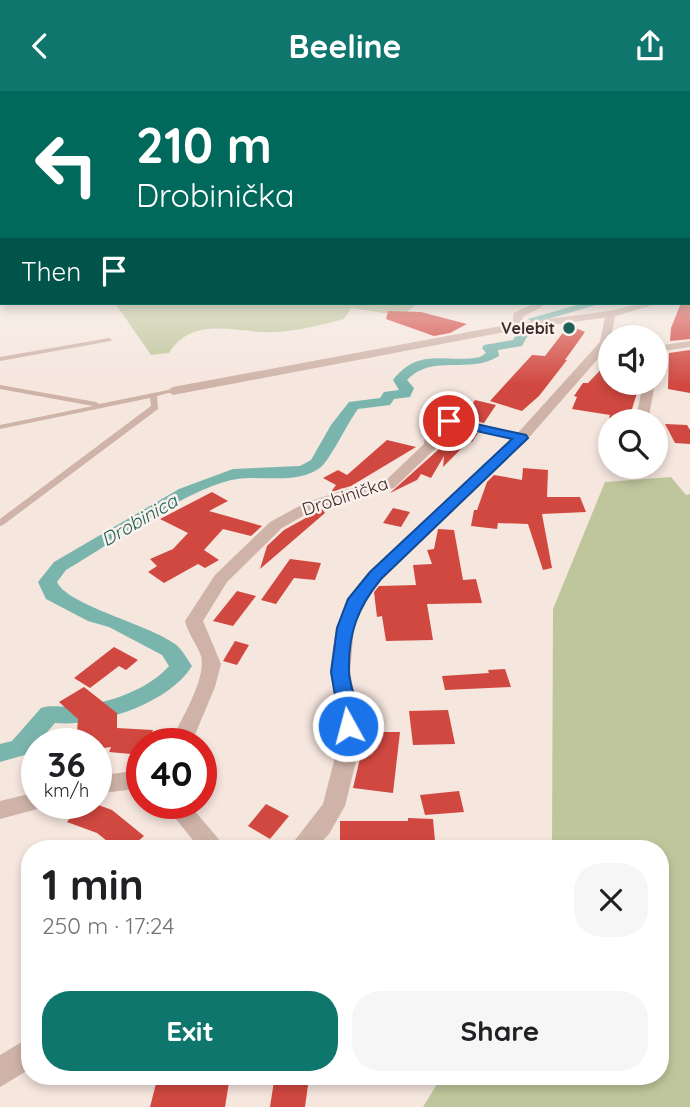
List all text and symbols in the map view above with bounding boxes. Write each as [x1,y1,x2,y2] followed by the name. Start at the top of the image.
[289,26,401,66] text: Beeline
[21,27,59,65] icon: back
[631,27,669,65] icon: share
[136,114,272,175] text: 210 m
[21,119,112,210] icon: left
[136,175,295,215] text: Drobinička
[95,252,133,290] icon: arrive
[21,255,81,288] text: Then
[501,318,555,338] place label: Velebit
[561,320,577,336] marker: Velebit
[598,325,668,479] map controls
[598,325,668,395] button: sound
[419,391,479,451] pin
[430,402,468,440] icon: arrive
[598,409,668,479] button: search
[299,471,391,521] street label: Drobinička
[97,488,183,551] water label: Drobinica
[311,689,385,763] position arrow
[126,728,217,819] speed limit sign: 40
[47,742,86,786] text: 36
[44,779,89,802] text: km/h
[42,858,144,911] text: 1 min
[574,863,648,937] button: close
[42,911,174,940] text: 250 m · 17:24
[42,991,338,1071] button: Exit
[352,991,648,1071] button: Share

